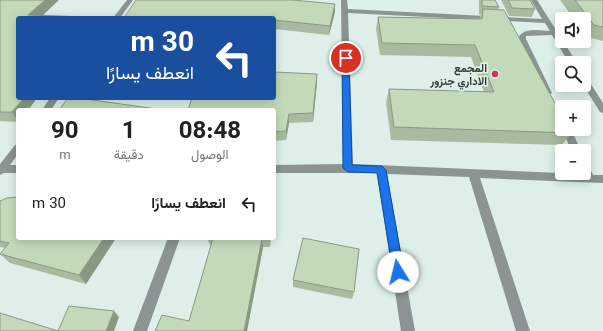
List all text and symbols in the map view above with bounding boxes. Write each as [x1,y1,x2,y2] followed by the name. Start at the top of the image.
[555,12,591,180] map controls
[555,12,591,48] button: sound
[131,22,194,66] text: 30 m
[208,32,260,84] icon: left
[329,41,363,75] pin
[335,47,357,69] icon: arrive
[555,56,591,92] button: search
[106,61,194,89] text: انعطف يسارًا
[429,61,487,91] place label: المجمع الاداري جنزور
[490,69,500,79] marker: المجمع الاداري جنزور
[555,100,591,136] button: +
[51,113,79,151] text: 90
[122,113,136,151] text: 1
[179,113,241,151] text: 08:48
[555,144,591,180] button: −
[59,146,71,166] text: m
[114,146,144,166] text: دقيقة
[191,146,229,166] text: الوصول
[32,193,66,216] text: 30 m
[151,193,226,216] text: انعطف يسارًا
[238,193,260,215] icon: left
[377,251,419,293] position arrow

